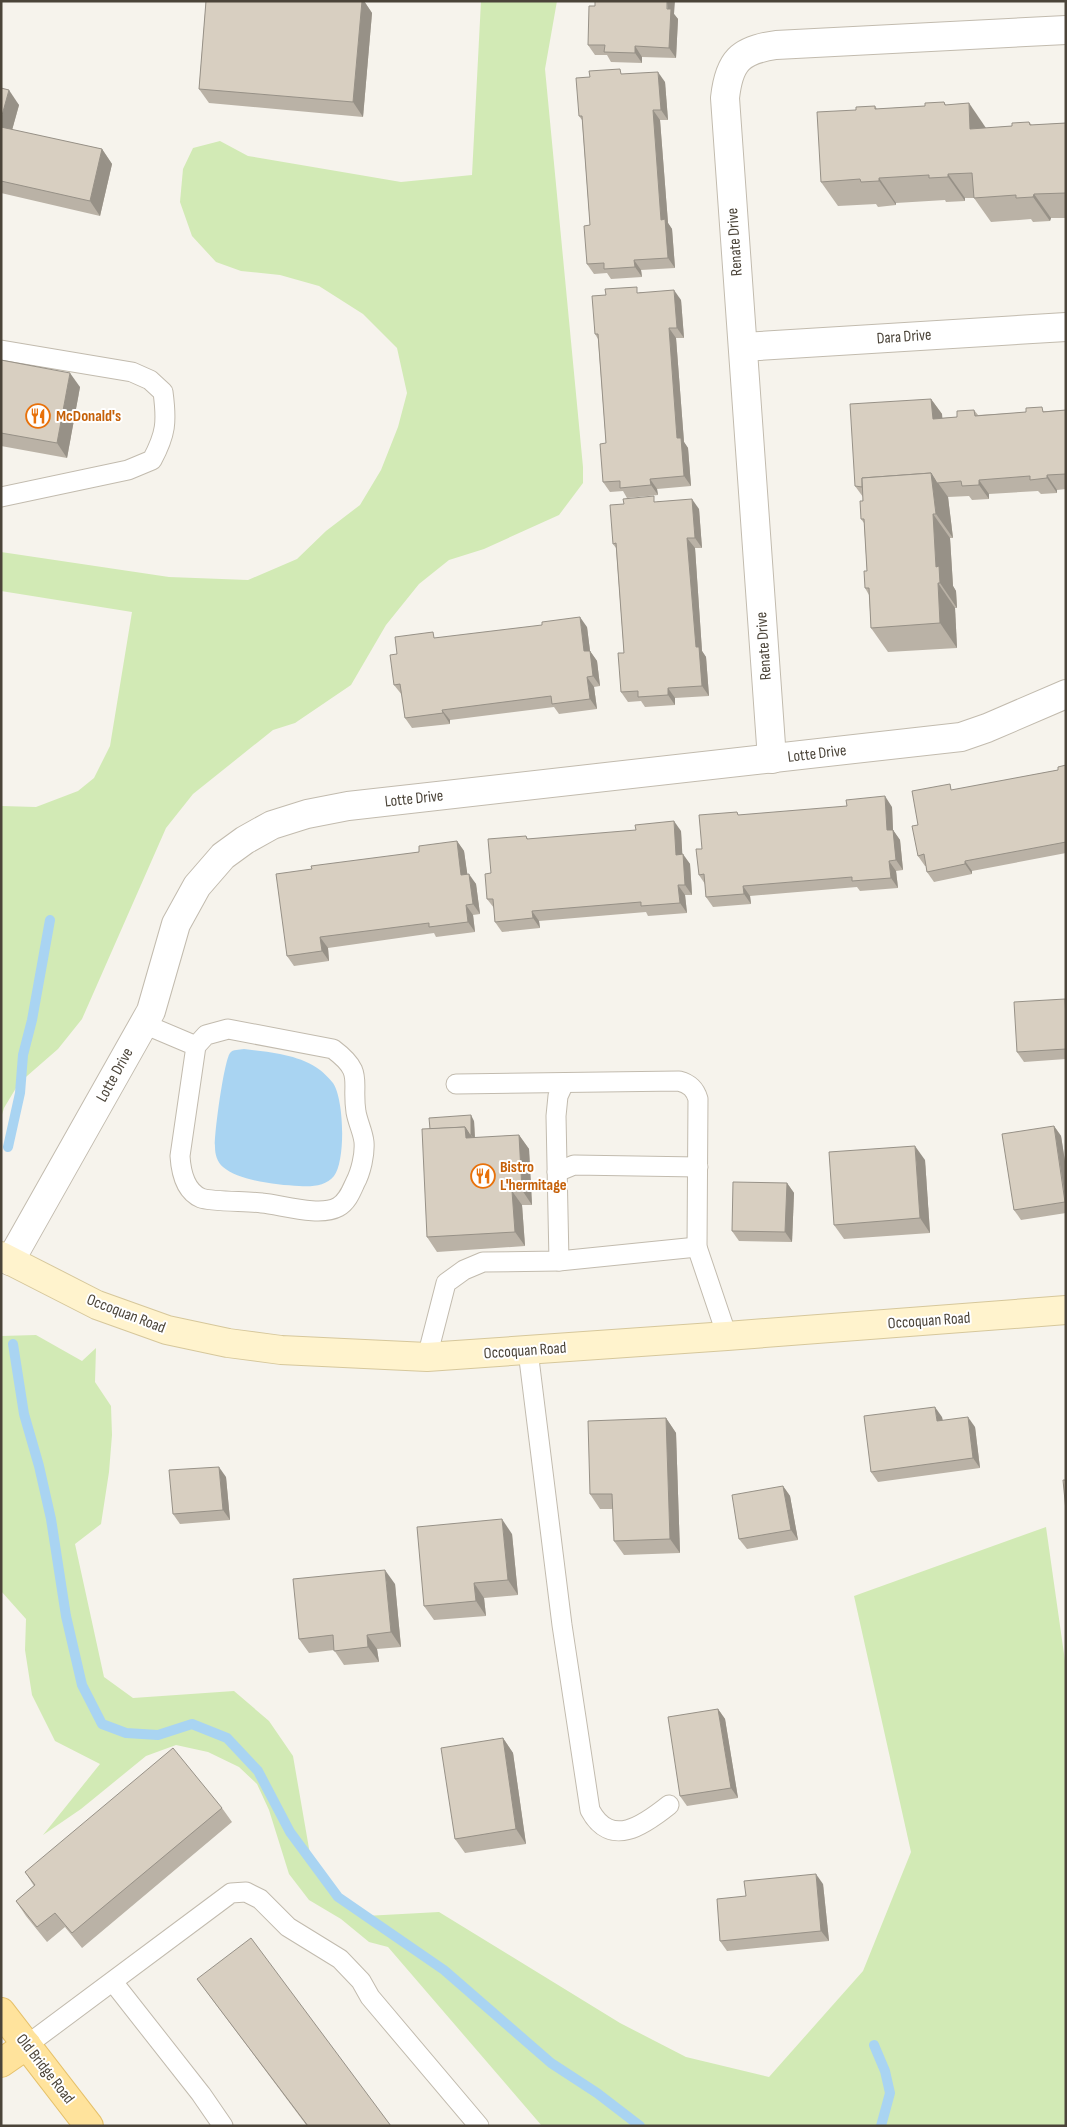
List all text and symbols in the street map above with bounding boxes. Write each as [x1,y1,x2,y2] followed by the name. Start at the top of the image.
[723,207,747,277] street label: Renate Drive
[876,326,932,348] street label: Dara Drive
[25,403,51,429] restaurant icon: McDonald's
[56,407,121,426] place label: McDonald's
[752,611,776,681] street label: Renate Drive
[787,741,847,767] street label: Lotte Drive
[384,786,444,812] street label: Lotte Drive
[92,1045,138,1105] street label: Lotte Drive
[500,1158,567,1195] place label: Bistro L'hermitage
[470,1163,496,1189] restaurant icon: Bistro L'hermitage
[84,1290,168,1338] street label: Occoquan Road
[887,1309,971,1333] street label: Occoquan Road
[483,1339,567,1363] street label: Occoquan Road
[12,2030,78,2108] street label: Old Bridge Road

